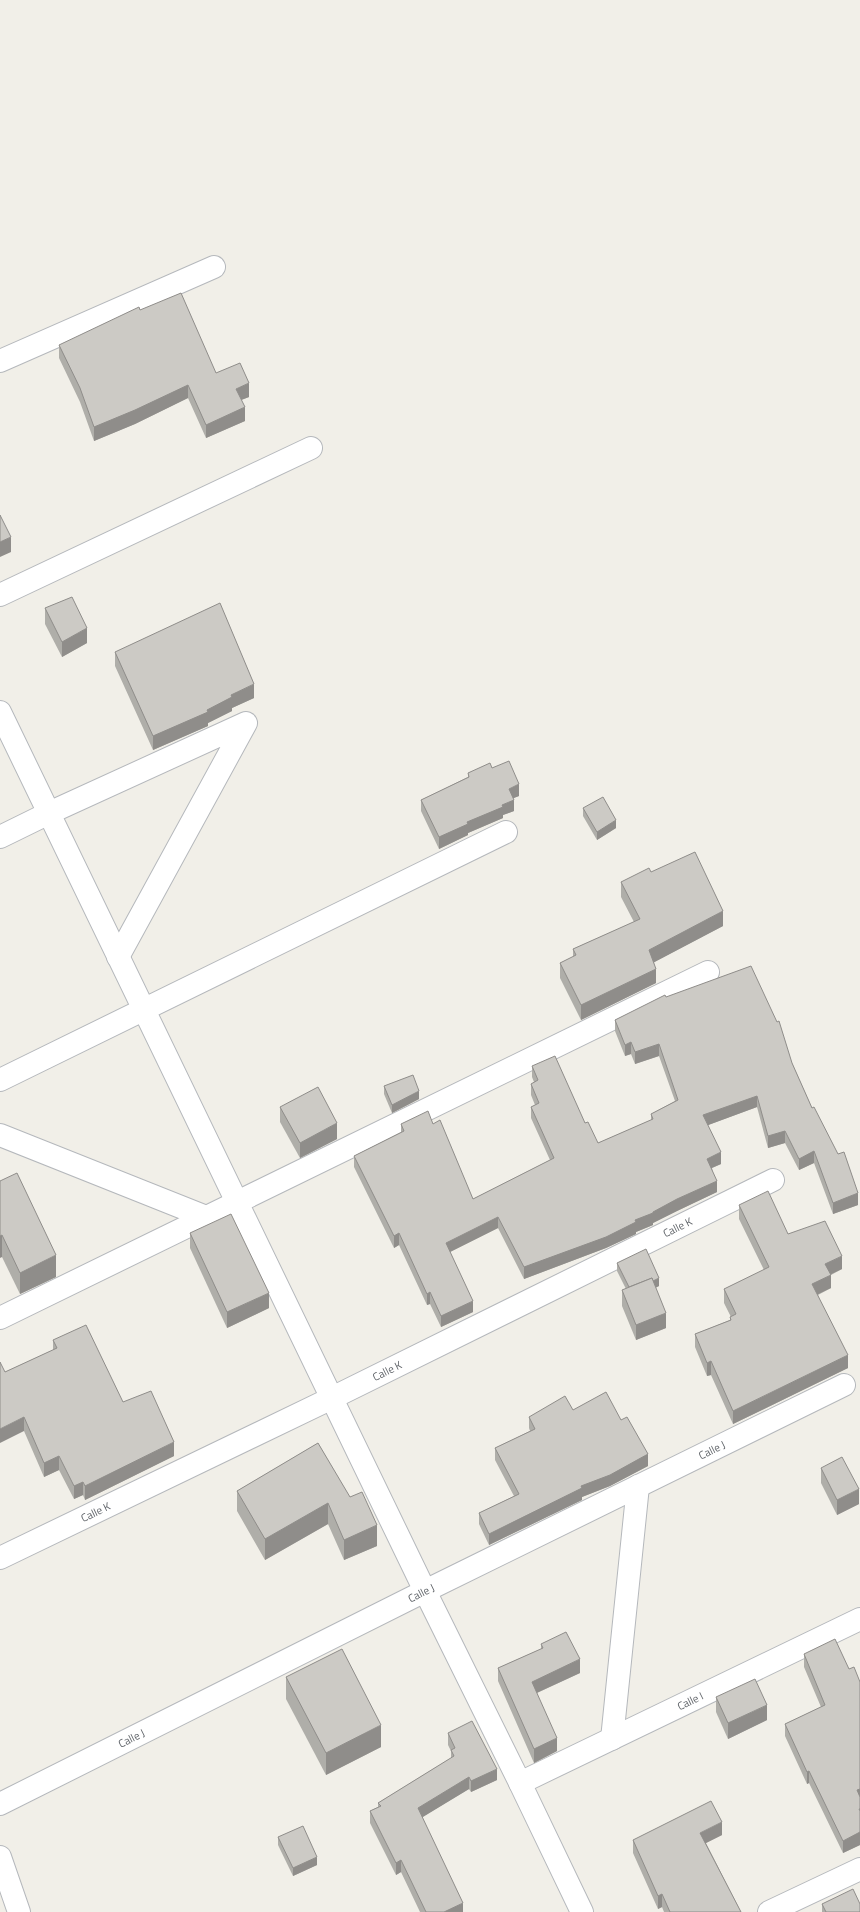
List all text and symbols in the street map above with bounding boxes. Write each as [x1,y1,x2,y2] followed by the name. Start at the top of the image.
[660,1213,696,1241] street label: Calle K
[370,1356,405,1385] street label: Calle K
[696,1437,728,1463] street label: Calle J
[78,1498,114,1526] street label: Calle K
[405,1580,437,1606] street label: Calle J
[674,1688,706,1714] street label: Calle I
[115,1725,147,1752] street label: Calle J

